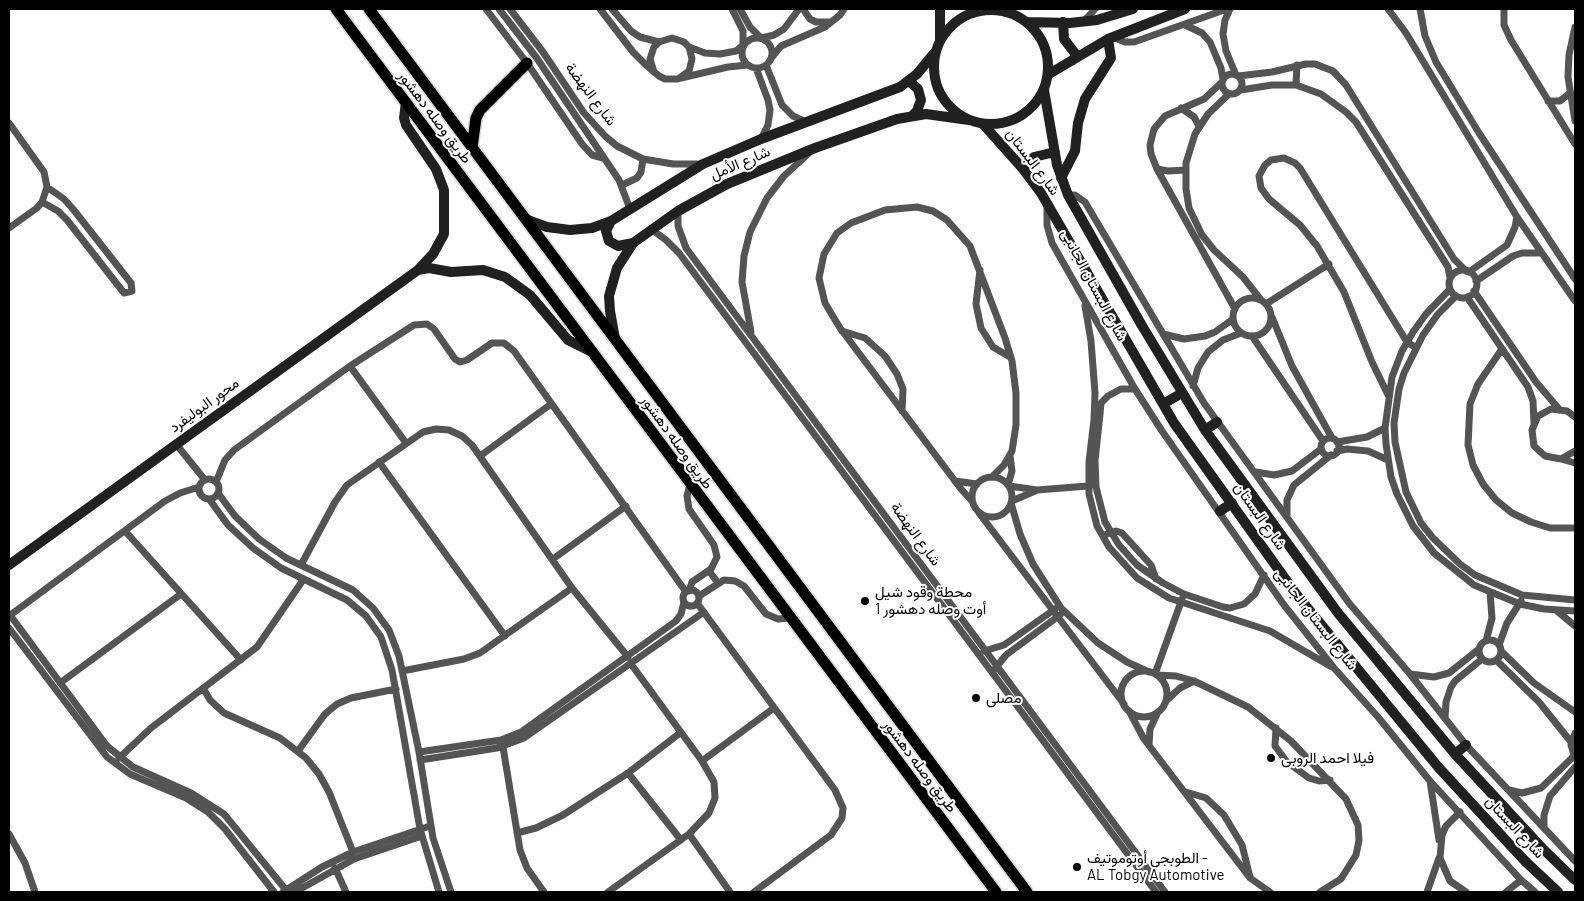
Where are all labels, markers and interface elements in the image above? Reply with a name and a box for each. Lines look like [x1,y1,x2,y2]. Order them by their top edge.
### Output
street label: شارع النهضة [561,59,621,129]
street label: طريق وصله دهشور [394,67,476,167]
street label: شارع البستان [1002,125,1064,199]
street label: شارع الأمل [707,142,773,184]
street label: شارع البستان الجانبى [1057,226,1131,344]
street label: محور البوليفرد [166,374,242,436]
street label: طريق وصله دهشور [637,392,717,492]
street label: شارع البستان [1230,479,1290,553]
street label: شارع النهضة [887,499,945,569]
street label: شارع البستان الجانبى [1271,565,1361,673]
place label: محطة وقود شيل أوت وصله دهشور 1 [875,583,986,618]
marker: محطة وقود شيل أوت وصله دهشور 1 [859,595,871,607]
place label: مصلى [986,689,1021,707]
marker: مصلى [970,692,982,704]
street label: طريق وصله دهشور [879,716,961,816]
place label: فيلا احمد الروبى [1281,749,1374,767]
marker: فيلا احمد الروبى [1265,752,1277,764]
street label: شارع البستان [1482,792,1548,862]
place label: الطوبجى أوتوموتيف - AL Tobgy Automotive [1087,849,1225,884]
marker: الطوبجى أوتوموتيف - AL Tobgy Automotive [1071,861,1083,873]

